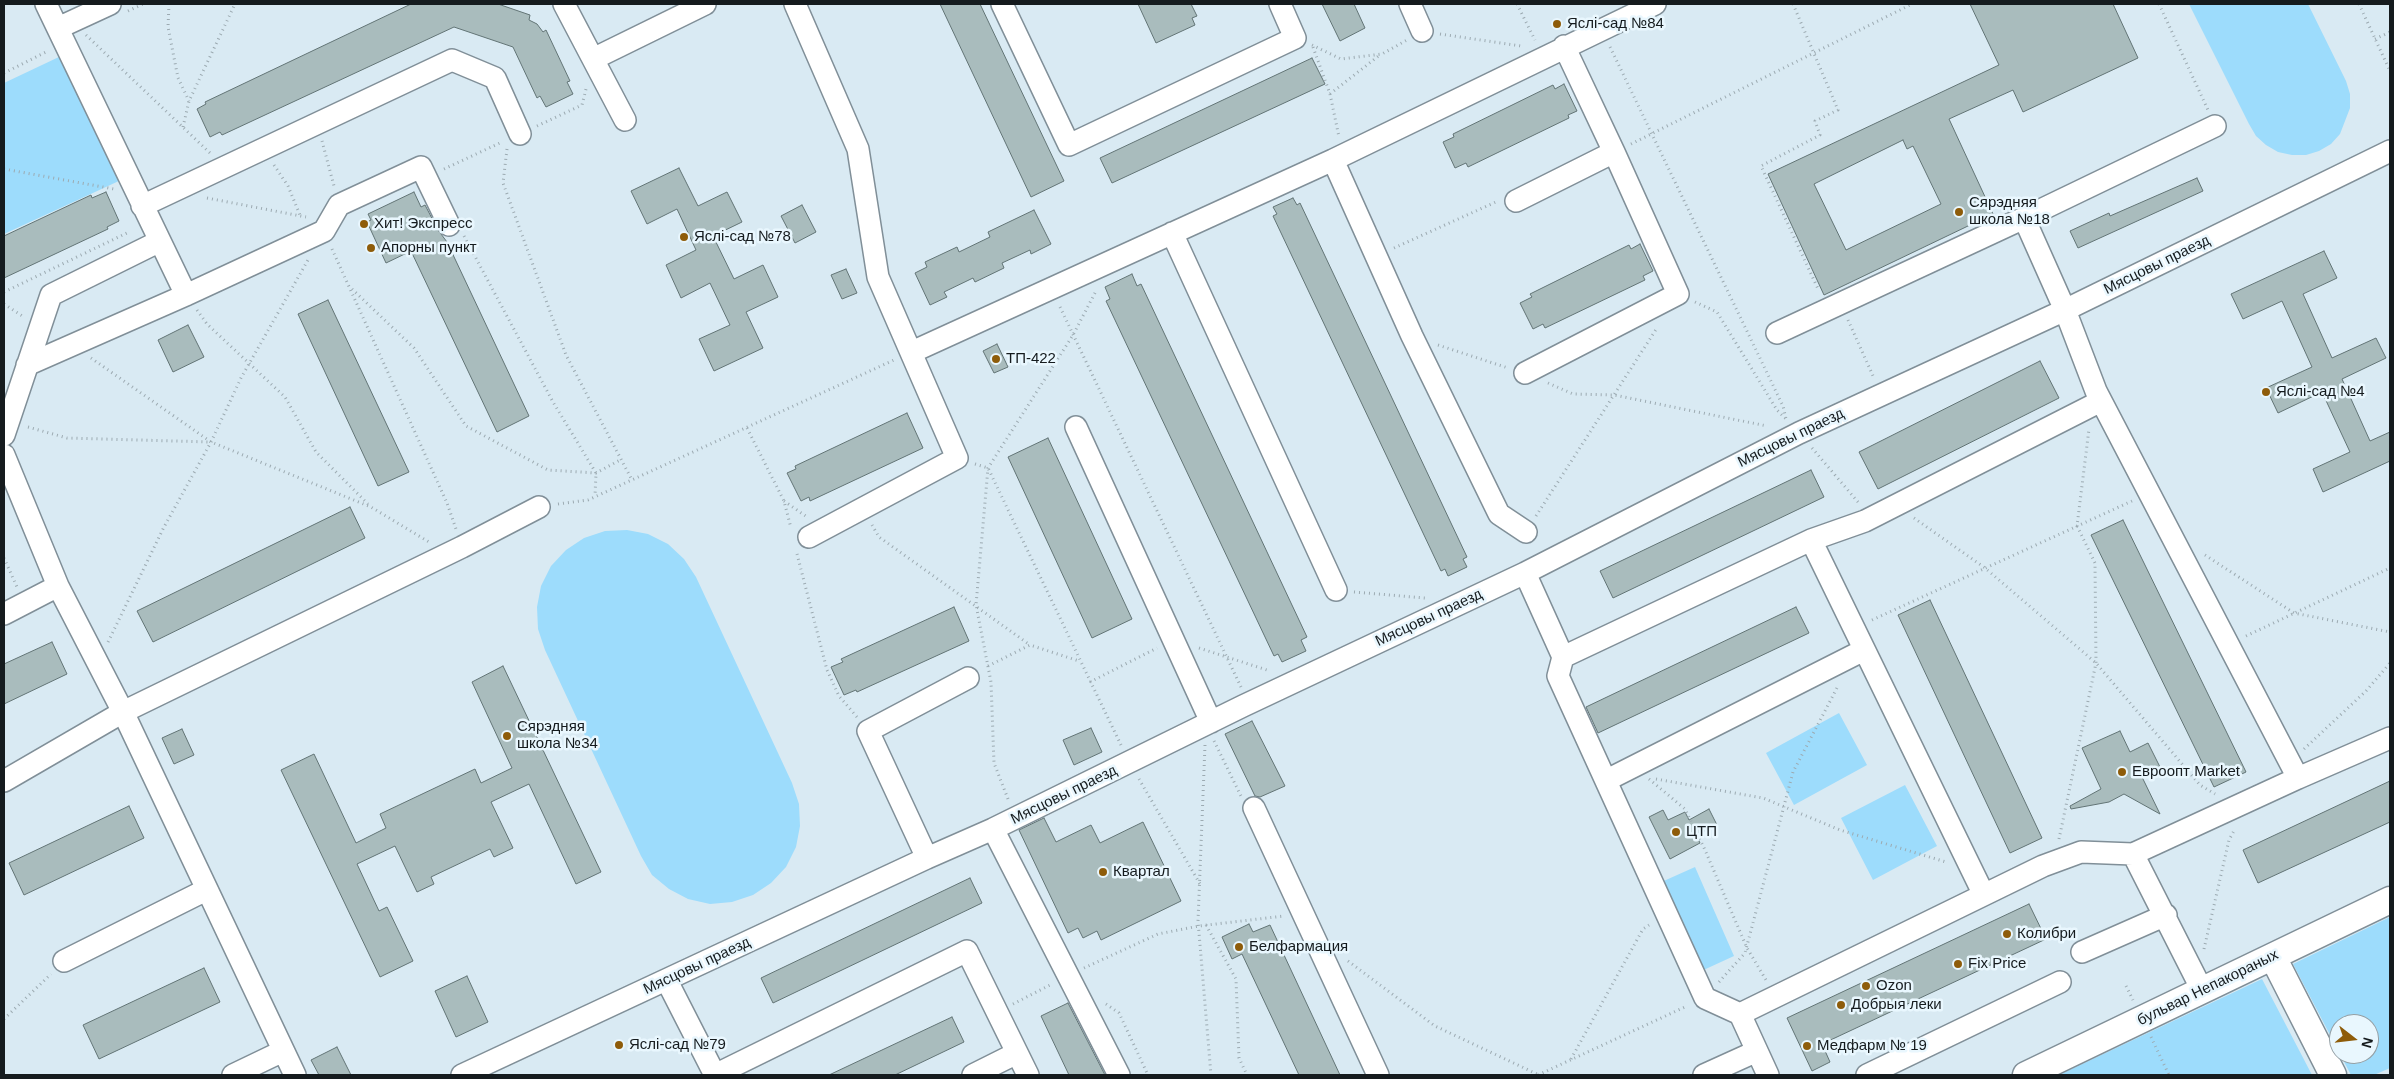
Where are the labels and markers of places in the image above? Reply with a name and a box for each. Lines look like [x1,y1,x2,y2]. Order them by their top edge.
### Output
place label: Яслі-сад №84 [1567,15,1664,33]
marker: Яслі-сад №84 [1551,18,1563,30]
place label: Сярэдняя школа №18 [1969,194,2050,229]
marker: Сярэдняя школа №18 [1953,206,1965,218]
place label: Хит! Экспресс [374,215,472,233]
marker: Хит! Экспресс [358,218,370,230]
place label: Яслі-сад №78 [694,228,791,246]
marker: Яслі-сад №78 [678,231,690,243]
place label: Апорны пункт [381,239,477,257]
marker: Апорны пункт [365,242,377,254]
place label: ТП-422 [1006,350,1056,368]
marker: ТП-422 [990,353,1002,365]
place label: Яслі-сад №4 [2276,383,2365,401]
marker: Яслі-сад №4 [2260,386,2272,398]
place label: Сярэдняя школа №34 [517,718,598,753]
marker: Сярэдняя школа №34 [501,730,513,742]
place label: Евроопт Market [2132,763,2240,781]
marker: Евроопт Market [2116,766,2128,778]
place label: ЦТП [1686,823,1717,841]
marker: ЦТП [1670,826,1682,838]
place label: Квартал [1113,863,1170,881]
marker: Квартал [1097,866,1109,878]
place label: Колибри [2017,925,2076,943]
marker: Колибри [2001,928,2013,940]
place label: Белфармация [1249,938,1348,956]
marker: Белфармация [1233,941,1245,953]
place label: Fix Price [1968,955,2026,973]
marker: Fix Price [1952,958,1964,970]
place label: Ozon [1876,977,1912,995]
marker: Ozon [1860,980,1872,992]
place label: Добрыя леки [1851,996,1942,1014]
marker: Добрыя леки [1835,999,1847,1011]
place label: Яслі-сад №79 [629,1036,726,1054]
place label: Медфарм № 19 [1817,1037,1927,1055]
marker: Яслі-сад №79 [613,1039,625,1051]
marker: Медфарм № 19 [1801,1040,1813,1052]

